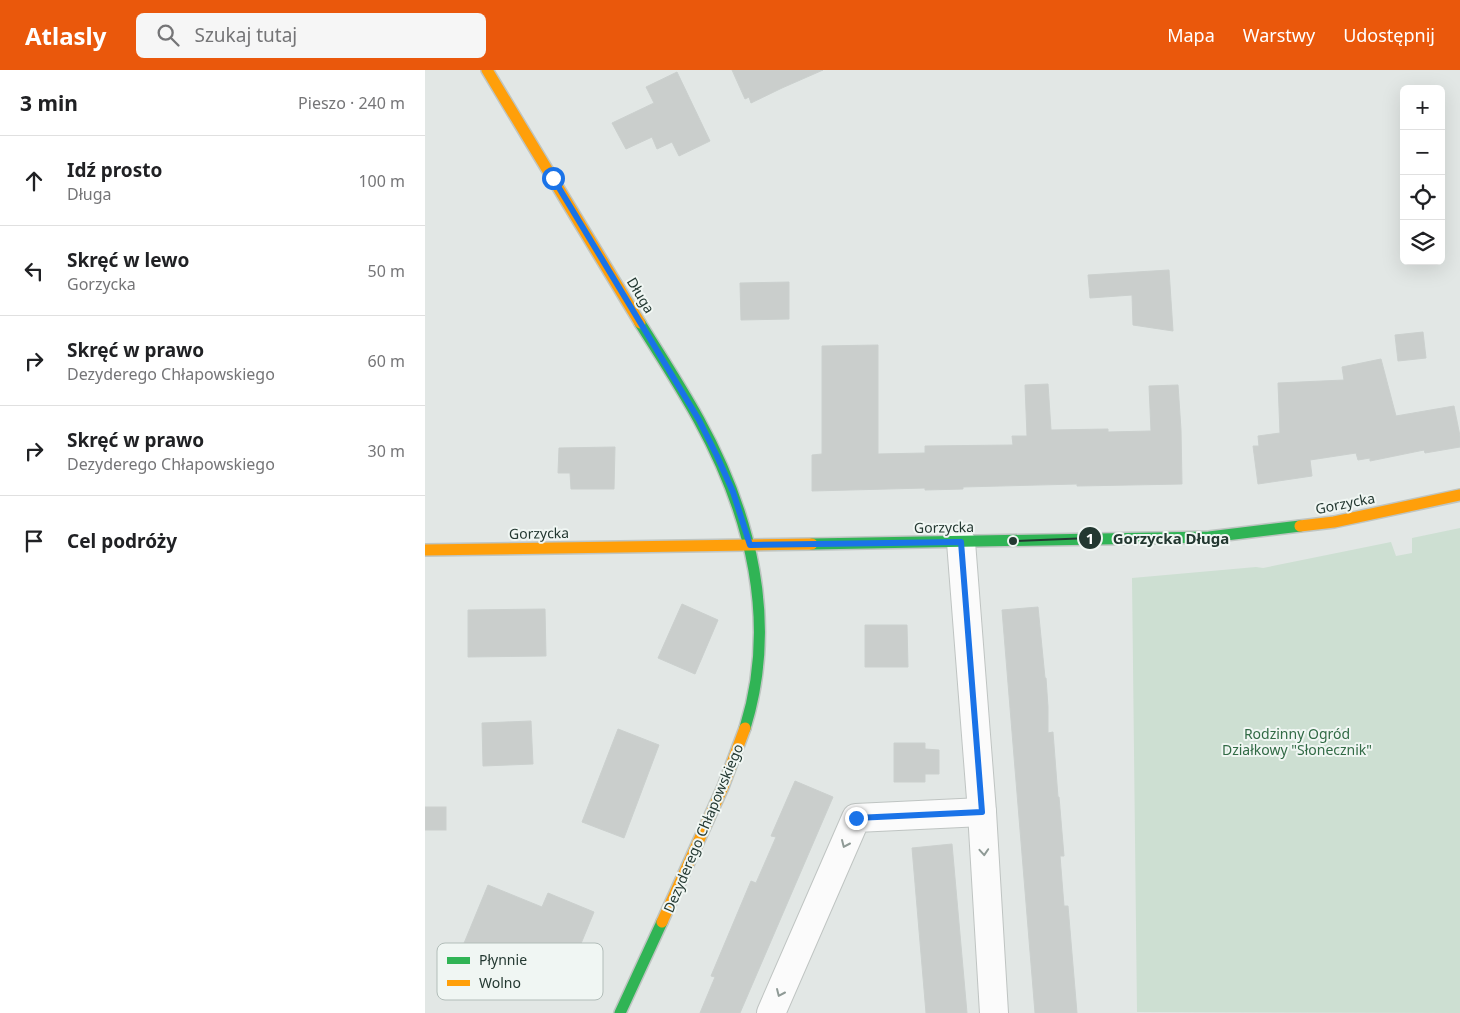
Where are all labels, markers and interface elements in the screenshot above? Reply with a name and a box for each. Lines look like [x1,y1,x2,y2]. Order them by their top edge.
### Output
search box [136,13,486,58]
text: Atlasly [25,19,106,52]
icon: search [154,21,182,49]
text: Szukaj tutaj [194,22,297,48]
text: Mapa [1167,23,1215,47]
text: Warstwy [1243,23,1315,47]
text: Udostępnij [1343,23,1435,47]
map controls [1400,85,1445,265]
button: + [1400,85,1445,130]
text: 3 min [20,89,78,117]
text: Pieszo · 240 m [298,92,405,114]
button: − [1400,130,1445,175]
text: Idź prosto [67,157,162,183]
icon: ahead [20,167,48,195]
route start [542,167,565,190]
text: 100 m [358,170,405,192]
button: locate [1400,175,1445,220]
text: Długa [67,183,112,205]
button: layers [1400,220,1445,265]
text: Skręć w lewo [67,247,189,273]
icon: left [20,257,48,285]
text: 50 m [368,260,405,282]
text: Gorzycka [67,273,136,295]
street label: Długa [623,273,659,317]
text: Skręć w prawo [67,337,204,363]
icon: right [20,347,48,375]
text: 60 m [368,350,405,372]
text: Dezyderego Chłapowskiego [67,363,275,385]
text: Skręć w prawo [67,427,204,453]
icon: right [20,437,48,465]
text: 30 m [368,440,405,462]
text: Dezyderego Chłapowskiego [67,453,275,475]
street label: Gorzycka [1314,488,1376,518]
street label: Gorzycka [914,517,974,537]
street label: Gorzycka [509,523,569,543]
callout: Gorzycka Długa [1077,523,1239,553]
icon: arrive [20,527,48,555]
text: Cel podróży [67,528,177,554]
text: 1 [1086,528,1094,548]
text: Gorzycka Długa [1113,528,1229,548]
park label: Rodzinny Ogród Działkowy "Słonecznik" [1222,724,1372,759]
street label: Dezyderego Chłapowskiego [659,741,747,915]
route end [845,807,868,830]
one-way arrow [840,839,851,848]
one-way arrow [979,848,990,856]
legend [437,943,603,1000]
text: Płynnie [479,950,527,969]
text: Wolno [479,973,521,992]
one-way arrow [775,988,786,997]

